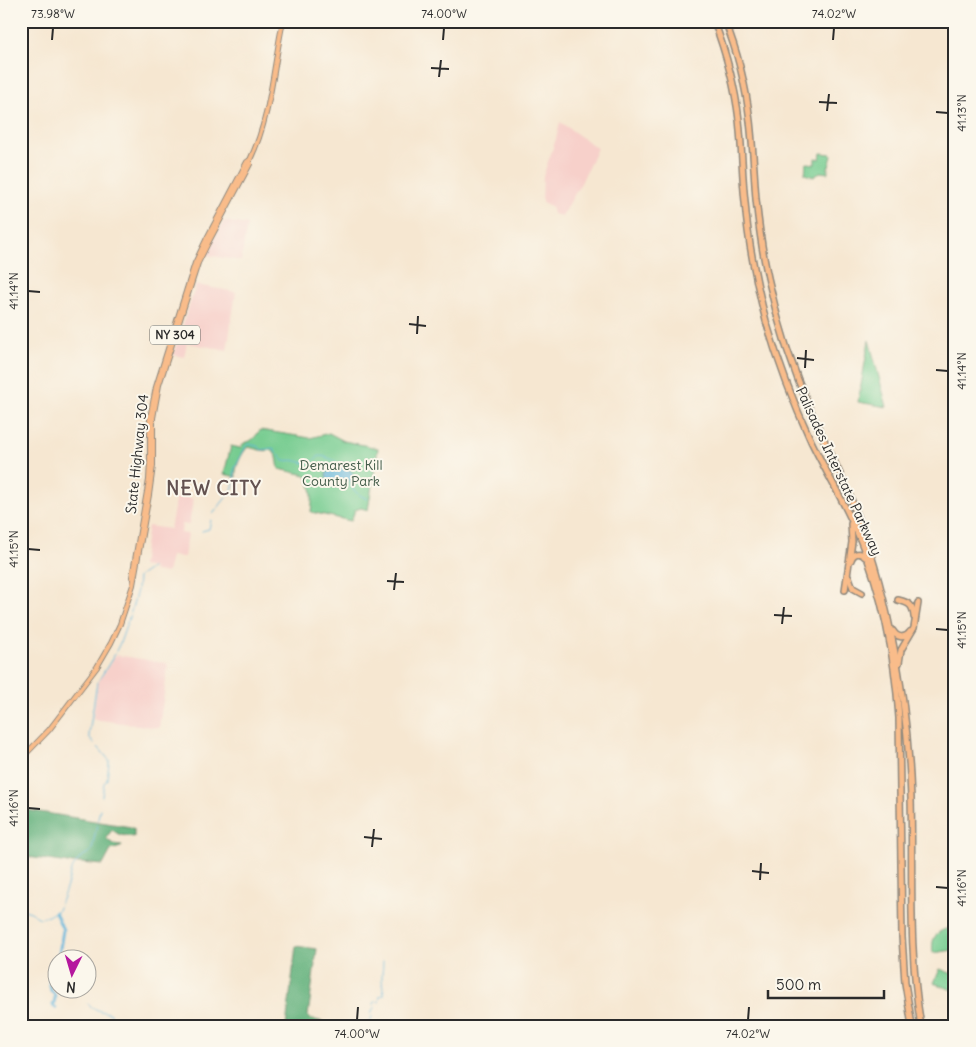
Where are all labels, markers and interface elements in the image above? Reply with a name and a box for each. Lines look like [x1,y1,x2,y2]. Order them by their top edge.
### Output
text: 73.98°W [31,6,75,21]
text: 74.00°W [421,6,467,21]
text: 74.02°W [812,6,856,21]
text: 41.13°N [954,94,969,132]
text: 41.14°N [6,272,21,310]
road number: NY 304 [150,326,200,344]
text: 41.14°N [954,352,969,390]
street label: Palisades Interstate Parkway [792,384,886,558]
street label: State Highway 304 [122,393,152,515]
park label: Demarest Kill County Park [299,456,383,490]
district label: NEW CITY [166,476,262,500]
text: 41.15°N [6,530,21,568]
text: 41.15°N [954,611,969,649]
text: 41.16°N [6,789,21,827]
text: 41.16°N [954,869,969,907]
north arrow [48,950,98,1000]
scale bar [768,967,885,999]
text: 500 m [776,975,821,994]
text: N [65,978,76,996]
text: 74.00°W [334,1026,380,1041]
text: 74.02°W [726,1026,770,1041]

